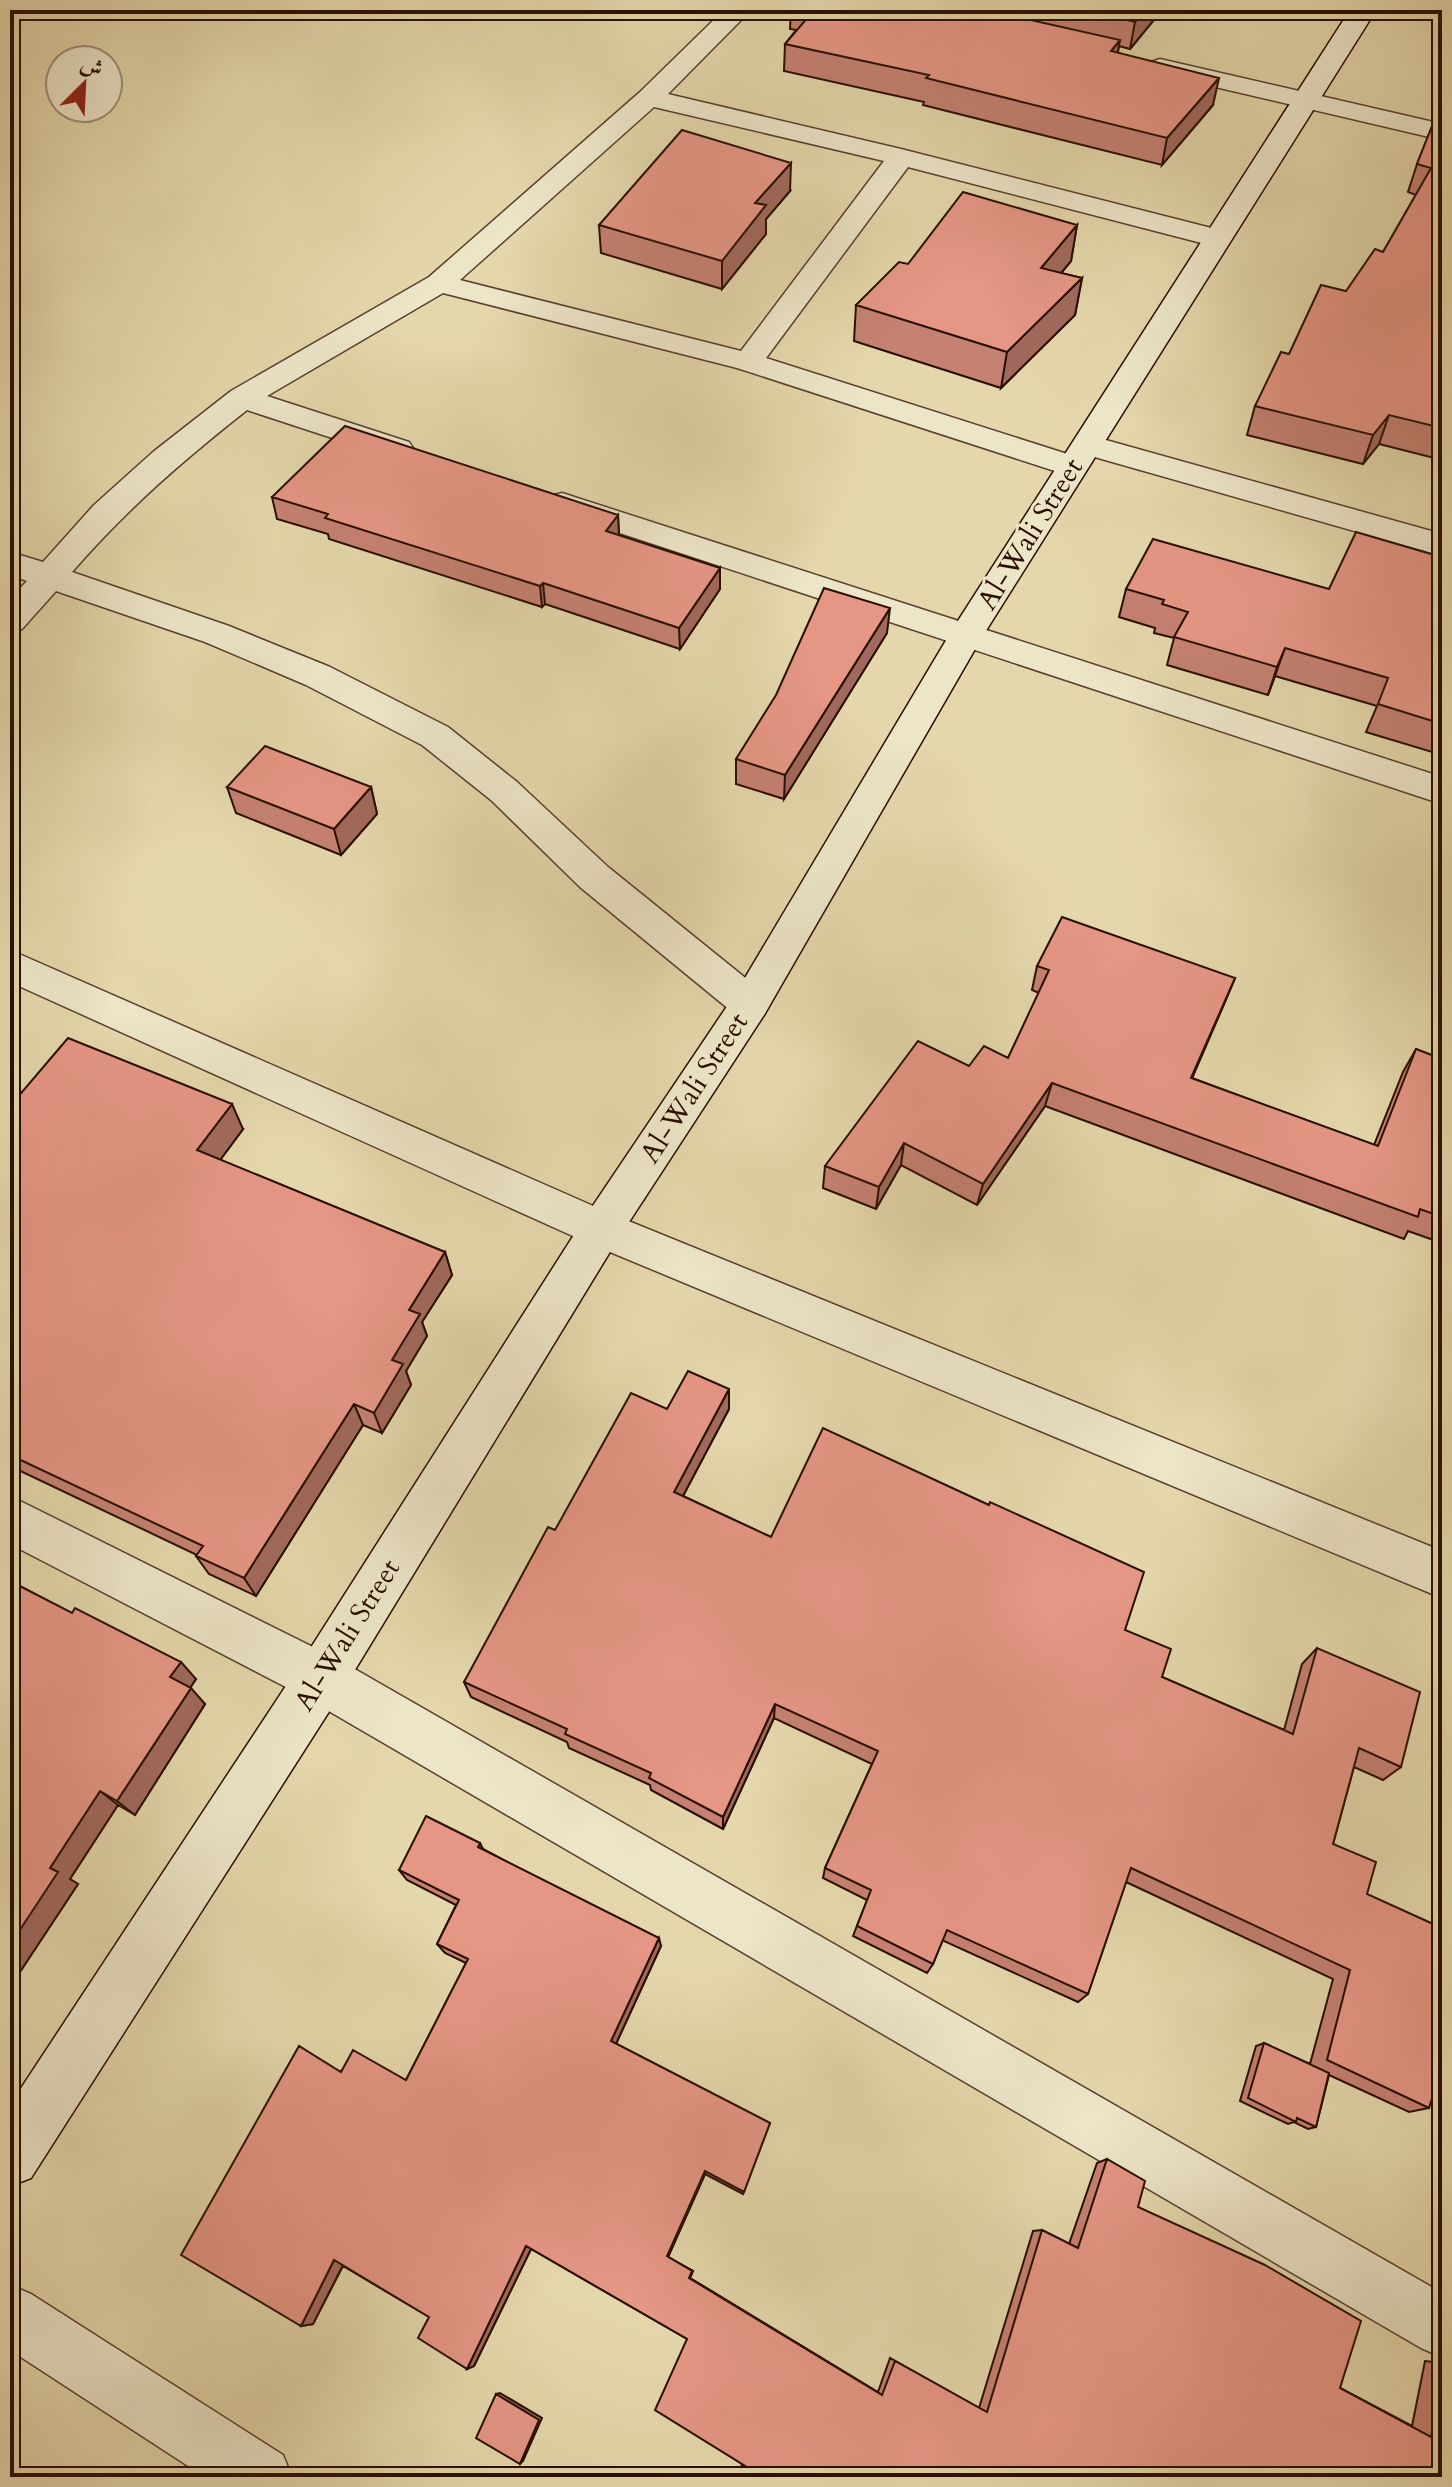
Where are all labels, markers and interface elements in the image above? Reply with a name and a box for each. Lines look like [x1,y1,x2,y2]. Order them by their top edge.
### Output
north arrow [44,44,124,124]
text: ش [76,49,108,85]
street label: Al-Wali Street [968,451,1092,617]
street label: Al-Wali Street [631,1005,757,1171]
street label: Al-Wali Street [285,1552,409,1718]

